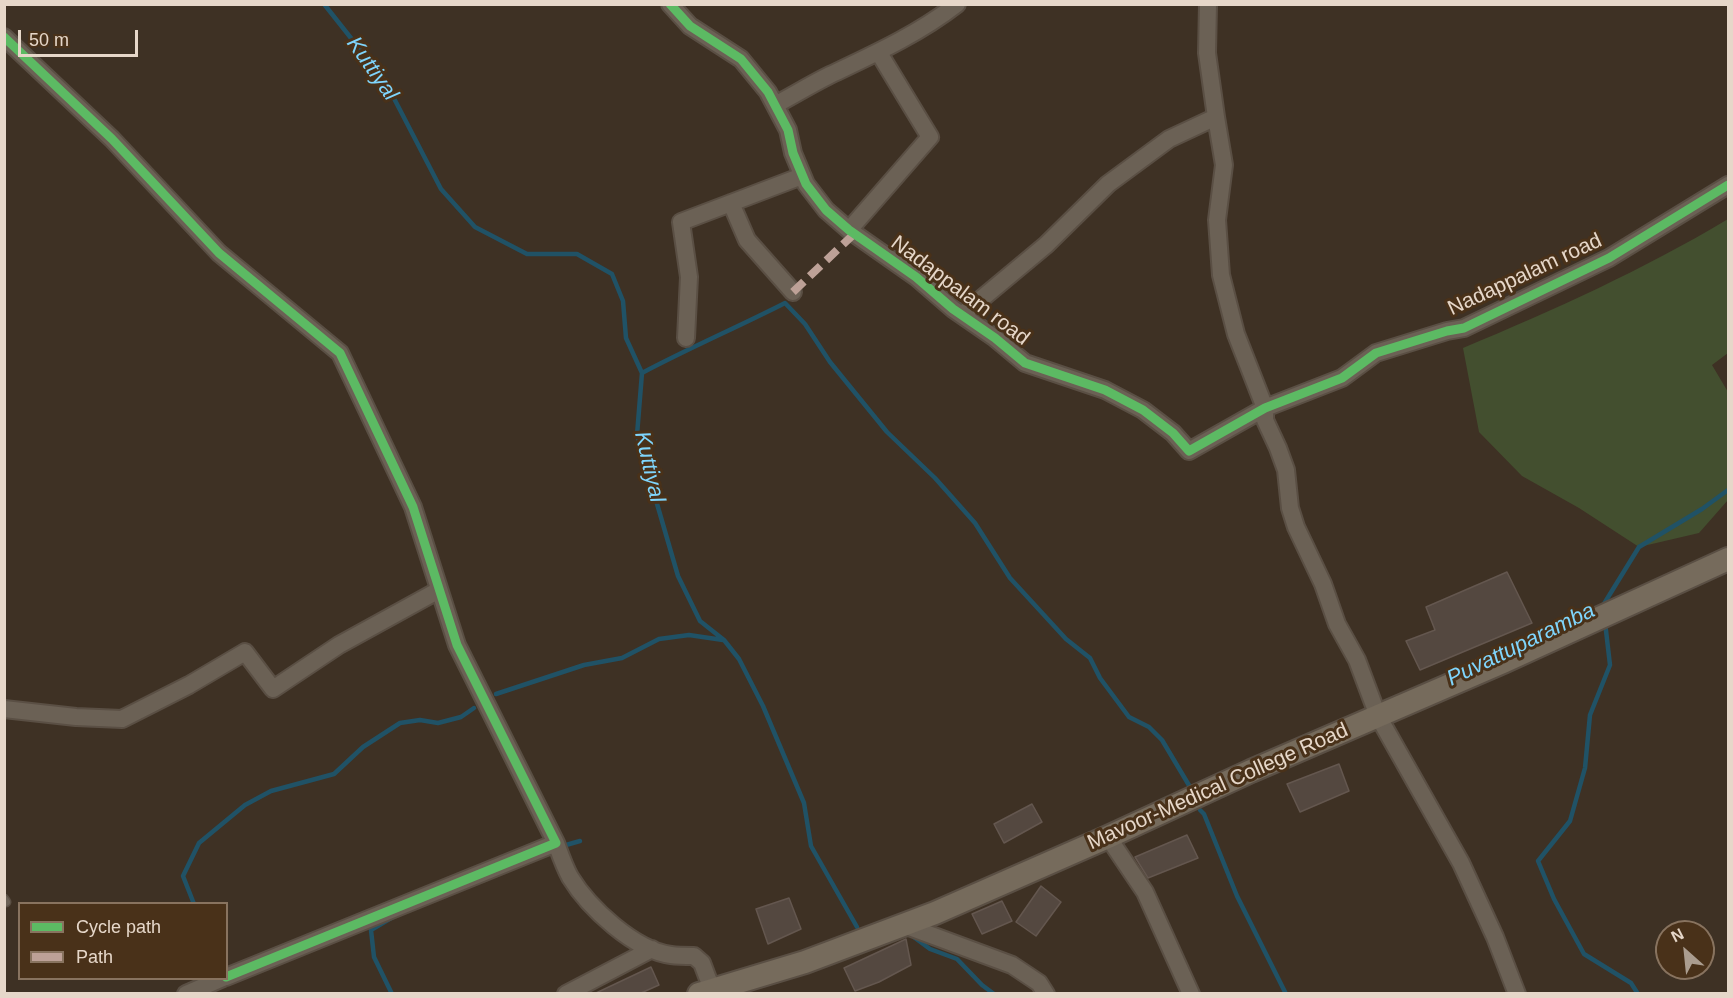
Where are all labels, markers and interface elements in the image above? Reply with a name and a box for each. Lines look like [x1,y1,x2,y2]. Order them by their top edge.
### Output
scale bar [21,18,141,56]
text: 50 m [29,30,69,50]
water label: Kuttiyal [340,32,404,106]
street label: Nadappalam road [1444,228,1606,322]
street label: Nadappalam road [886,231,1034,351]
water label: Kuttiyal [628,429,670,505]
water label: Puvattuparamba [1443,598,1599,692]
street label: Mavoor-Medical College Road [1084,718,1352,856]
legend [18,902,228,980]
text: Cycle path [76,917,161,937]
north arrow [1655,920,1715,980]
text: N [1668,925,1687,945]
text: Path [76,947,113,967]

